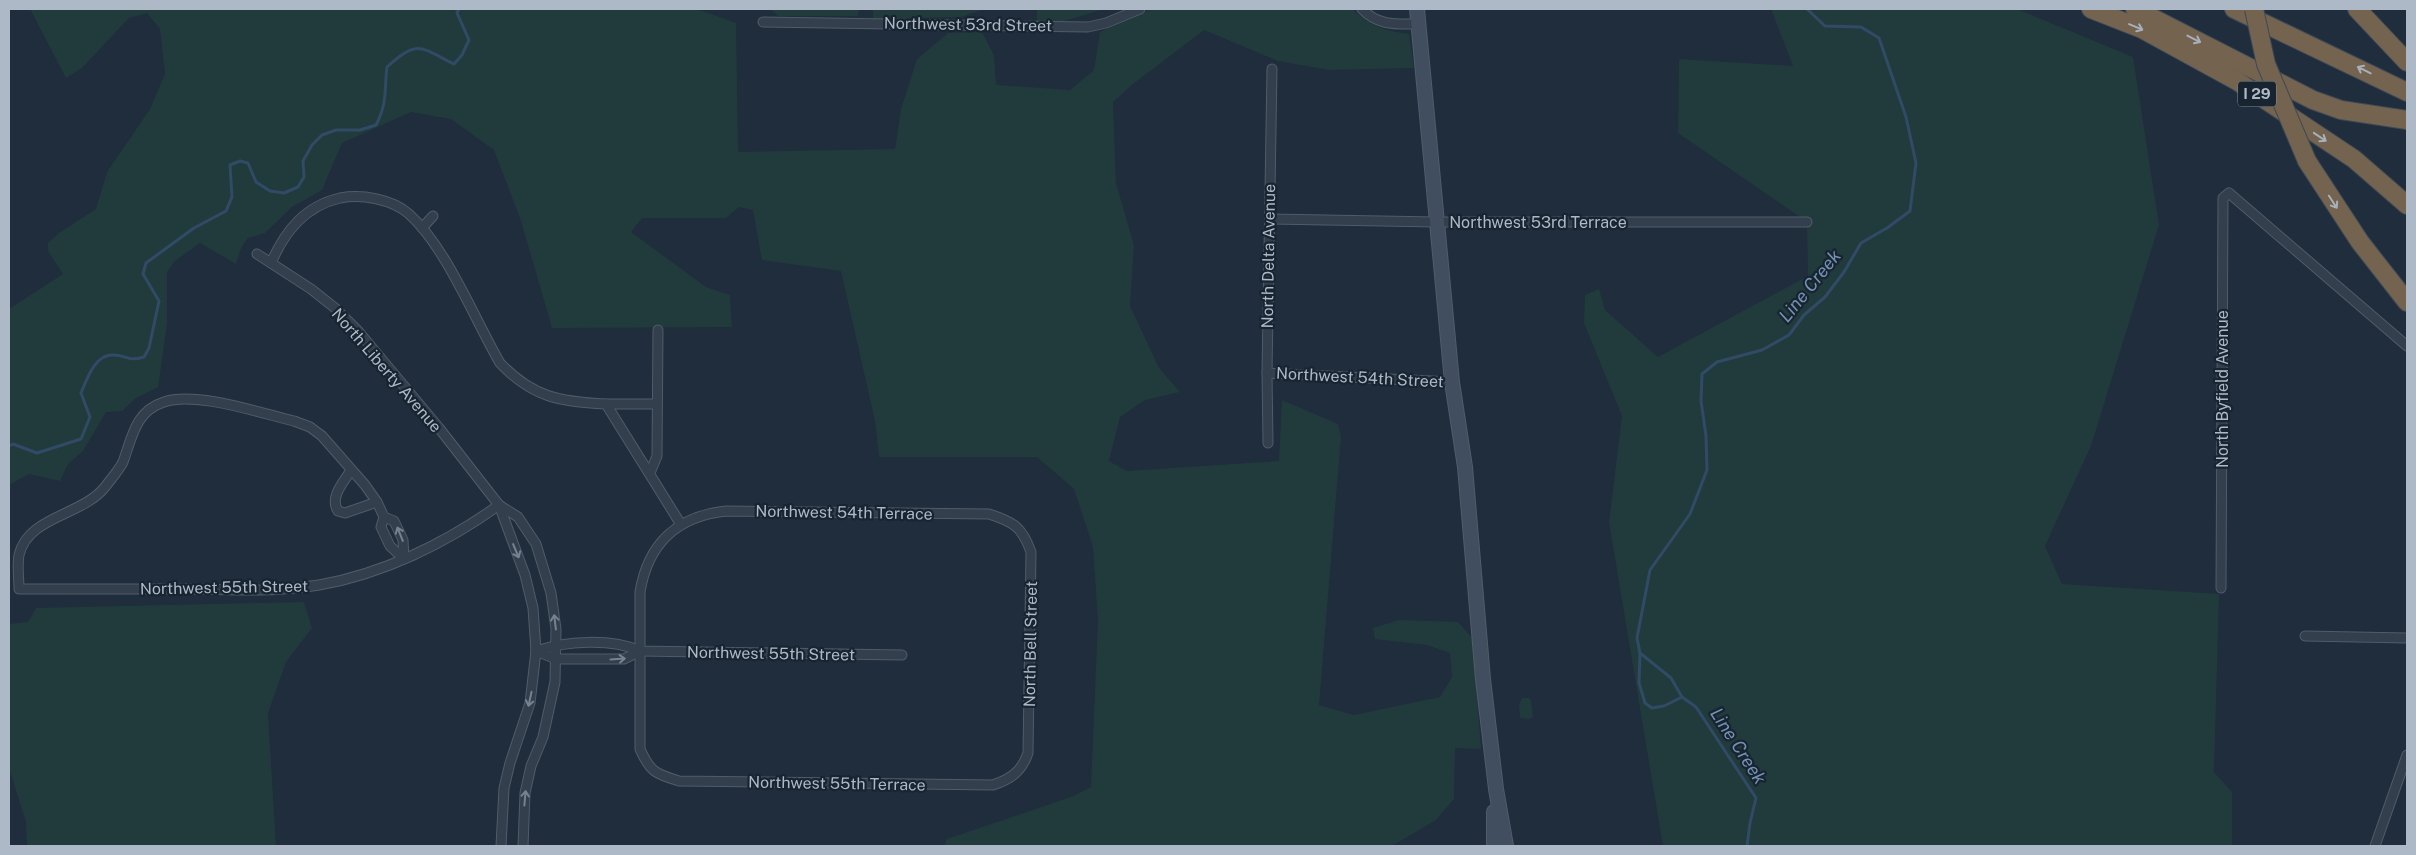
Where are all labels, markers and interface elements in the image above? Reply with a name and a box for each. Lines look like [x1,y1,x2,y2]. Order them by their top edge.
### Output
street label: Northwest 53rd Street [884,14,1052,35]
one-way arrow [2128,23,2143,32]
one-way arrow [2186,34,2201,44]
one-way arrow [2357,65,2372,74]
road number: I 29 [2238,82,2276,106]
one-way arrow [2313,132,2327,142]
street label: North Delta Avenue [1258,184,1279,328]
one-way arrow [2328,195,2338,209]
street label: Northwest 53rd Terrace [1449,213,1627,232]
water label: Line Creek [1774,245,1845,326]
street label: North Liberty Avenue [328,305,446,436]
street label: North Byfield Avenue [2213,310,2232,468]
street label: Northwest 54th Street [1276,364,1444,391]
street label: Northwest 54th Terrace [755,501,933,524]
one-way arrow [395,527,404,542]
one-way arrow [511,543,521,558]
street label: Northwest 55th Street [140,577,308,598]
street label: North Bell Street [1020,581,1041,707]
one-way arrow [550,614,560,630]
street label: Northwest 55th Street [687,643,855,664]
one-way arrow [609,654,625,663]
one-way arrow [525,691,534,707]
water label: Line Creek [1706,704,1771,788]
street label: Northwest 55th Terrace [748,772,926,795]
one-way arrow [520,790,530,806]

